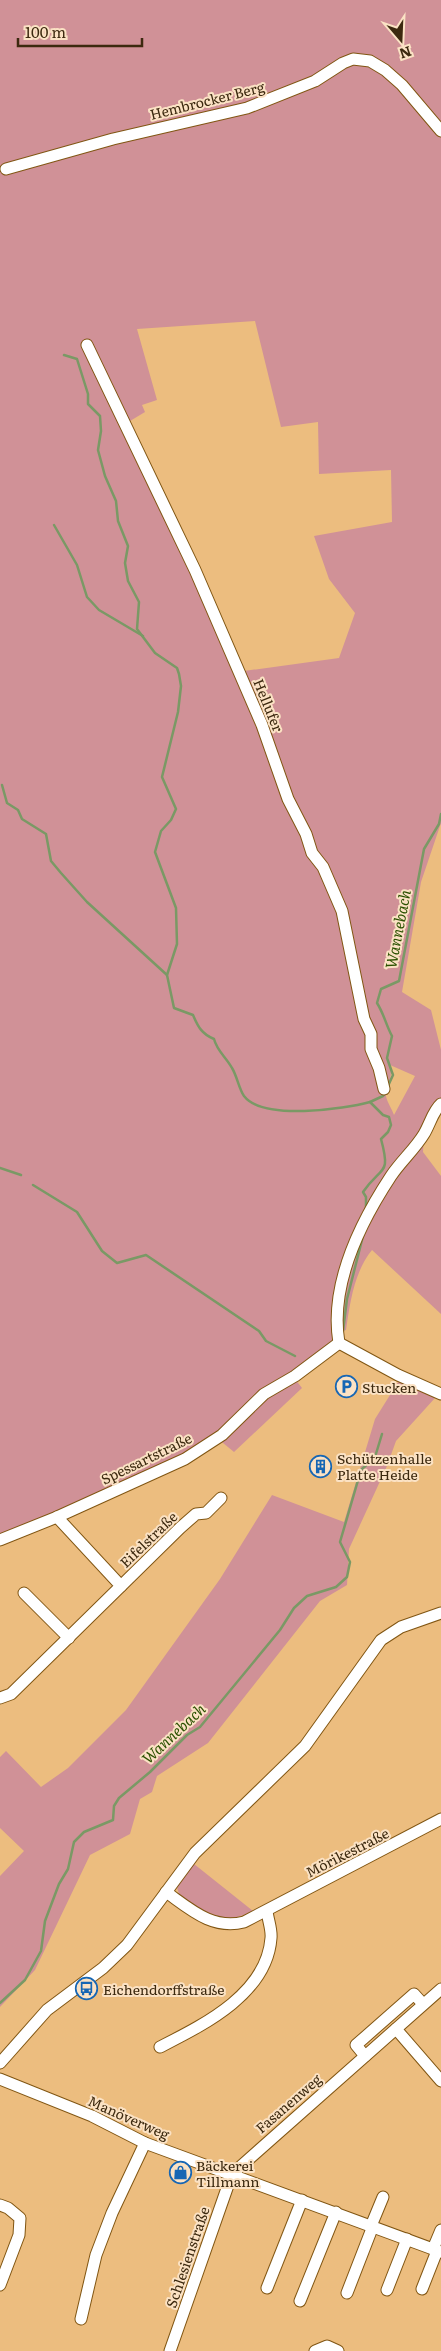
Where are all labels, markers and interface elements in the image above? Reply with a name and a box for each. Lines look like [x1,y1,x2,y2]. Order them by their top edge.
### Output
scale bar [18,15,141,47]
north arrow [376,15,426,65]
text: 100 m [25,20,66,43]
text: N [397,42,414,65]
street label: Hembrocker Berg [148,76,267,124]
street label: Hellufer [249,675,289,735]
water label: Wannebach [378,887,416,970]
parking icon: Stucken [334,1375,358,1399]
place label: Stucken [362,1377,416,1397]
street label: Spessartstraße [97,1427,195,1489]
place label: Schützenhalle Platte Heide [337,1448,432,1484]
building icon: Schützenhalle Platte Heide [309,1454,333,1478]
street label: Eifelstraße [115,1506,181,1572]
water label: Wannebach [136,1697,210,1769]
street label: Mörikestraße [302,1822,392,1882]
bus stop icon: Eichendorffstraße [75,1977,99,2001]
place label: Eichendorffstraße [103,1979,224,1999]
street label: Fasanenweg [251,2069,325,2137]
street label: Manöverweg [85,2090,173,2144]
place label: Bäckerei Tillmann [196,2155,260,2191]
shop icon: Bäckerei Tillmann [168,2161,192,2185]
street label: Schlesienstraße [160,2204,214,2310]

